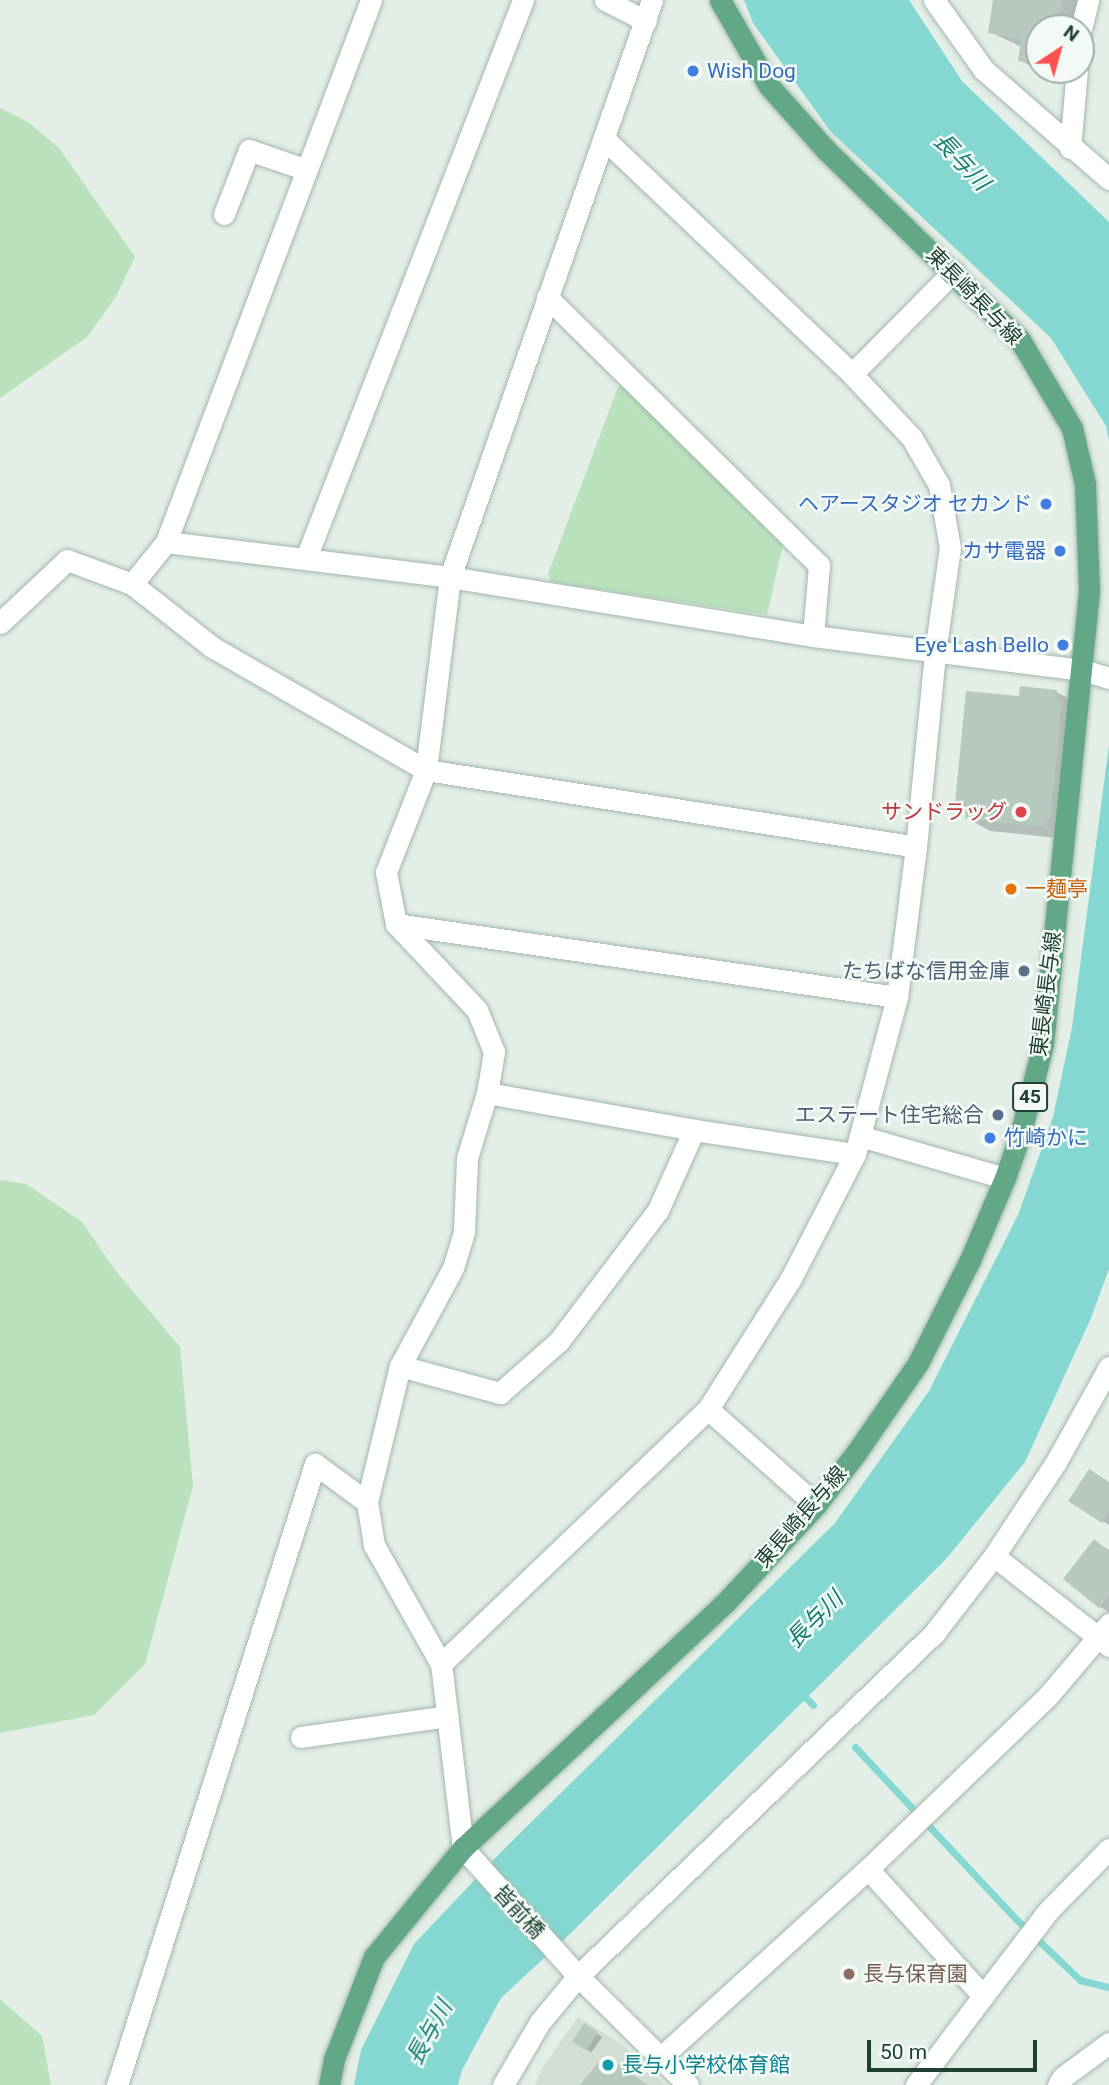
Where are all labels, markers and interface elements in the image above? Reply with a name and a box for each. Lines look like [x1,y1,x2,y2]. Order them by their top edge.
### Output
north arrow [1025,14,1095,84]
text: N [1059,20,1084,46]
place label: Wish Dog [707,58,796,84]
marker: Wish Dog [685,63,701,79]
water label: 長与川 [927,127,995,197]
street label: 東長崎長与線 [921,242,1027,350]
place label: ヘアースタジオ セカンド [797,491,1032,517]
marker: ヘアースタジオ セカンド [1038,496,1054,512]
place label: カサ電器 [962,538,1046,564]
marker: カサ電器 [1052,543,1068,559]
place label: Eye Lash Bello [914,632,1049,658]
marker: Eye Lash Bello [1055,637,1071,653]
place label: サンドラッグ [881,799,1007,825]
marker: サンドラッグ [1013,804,1029,820]
place label: 一麺亭 [1025,876,1088,902]
marker: 一麺亭 [1003,881,1019,897]
street label: 東長崎長与線 [1026,930,1066,1058]
place label: たちばな信用金庫 [842,958,1010,984]
marker: たちばな信用金庫 [1016,963,1032,979]
road number: 45 [1011,1082,1049,1112]
place label: エステート住宅総合 [795,1102,984,1128]
marker: エステート住宅総合 [990,1107,1006,1123]
place label: 竹崎かに [1004,1125,1088,1151]
marker: 竹崎かに [982,1130,998,1146]
street label: 東長崎長与線 [750,1461,852,1573]
water label: 長与川 [781,1586,849,1654]
street label: 皆前橋 [488,1880,550,1944]
place label: 長与保育園 [863,1961,968,1987]
marker: 長与保育園 [841,1966,857,1982]
water label: 長与川 [401,1996,459,2070]
scale bar [871,2025,1041,2070]
text: 50 m [880,2040,927,2064]
place label: 長与小学校体育館 [622,2052,790,2078]
marker: 長与小学校体育館 [600,2057,616,2073]

